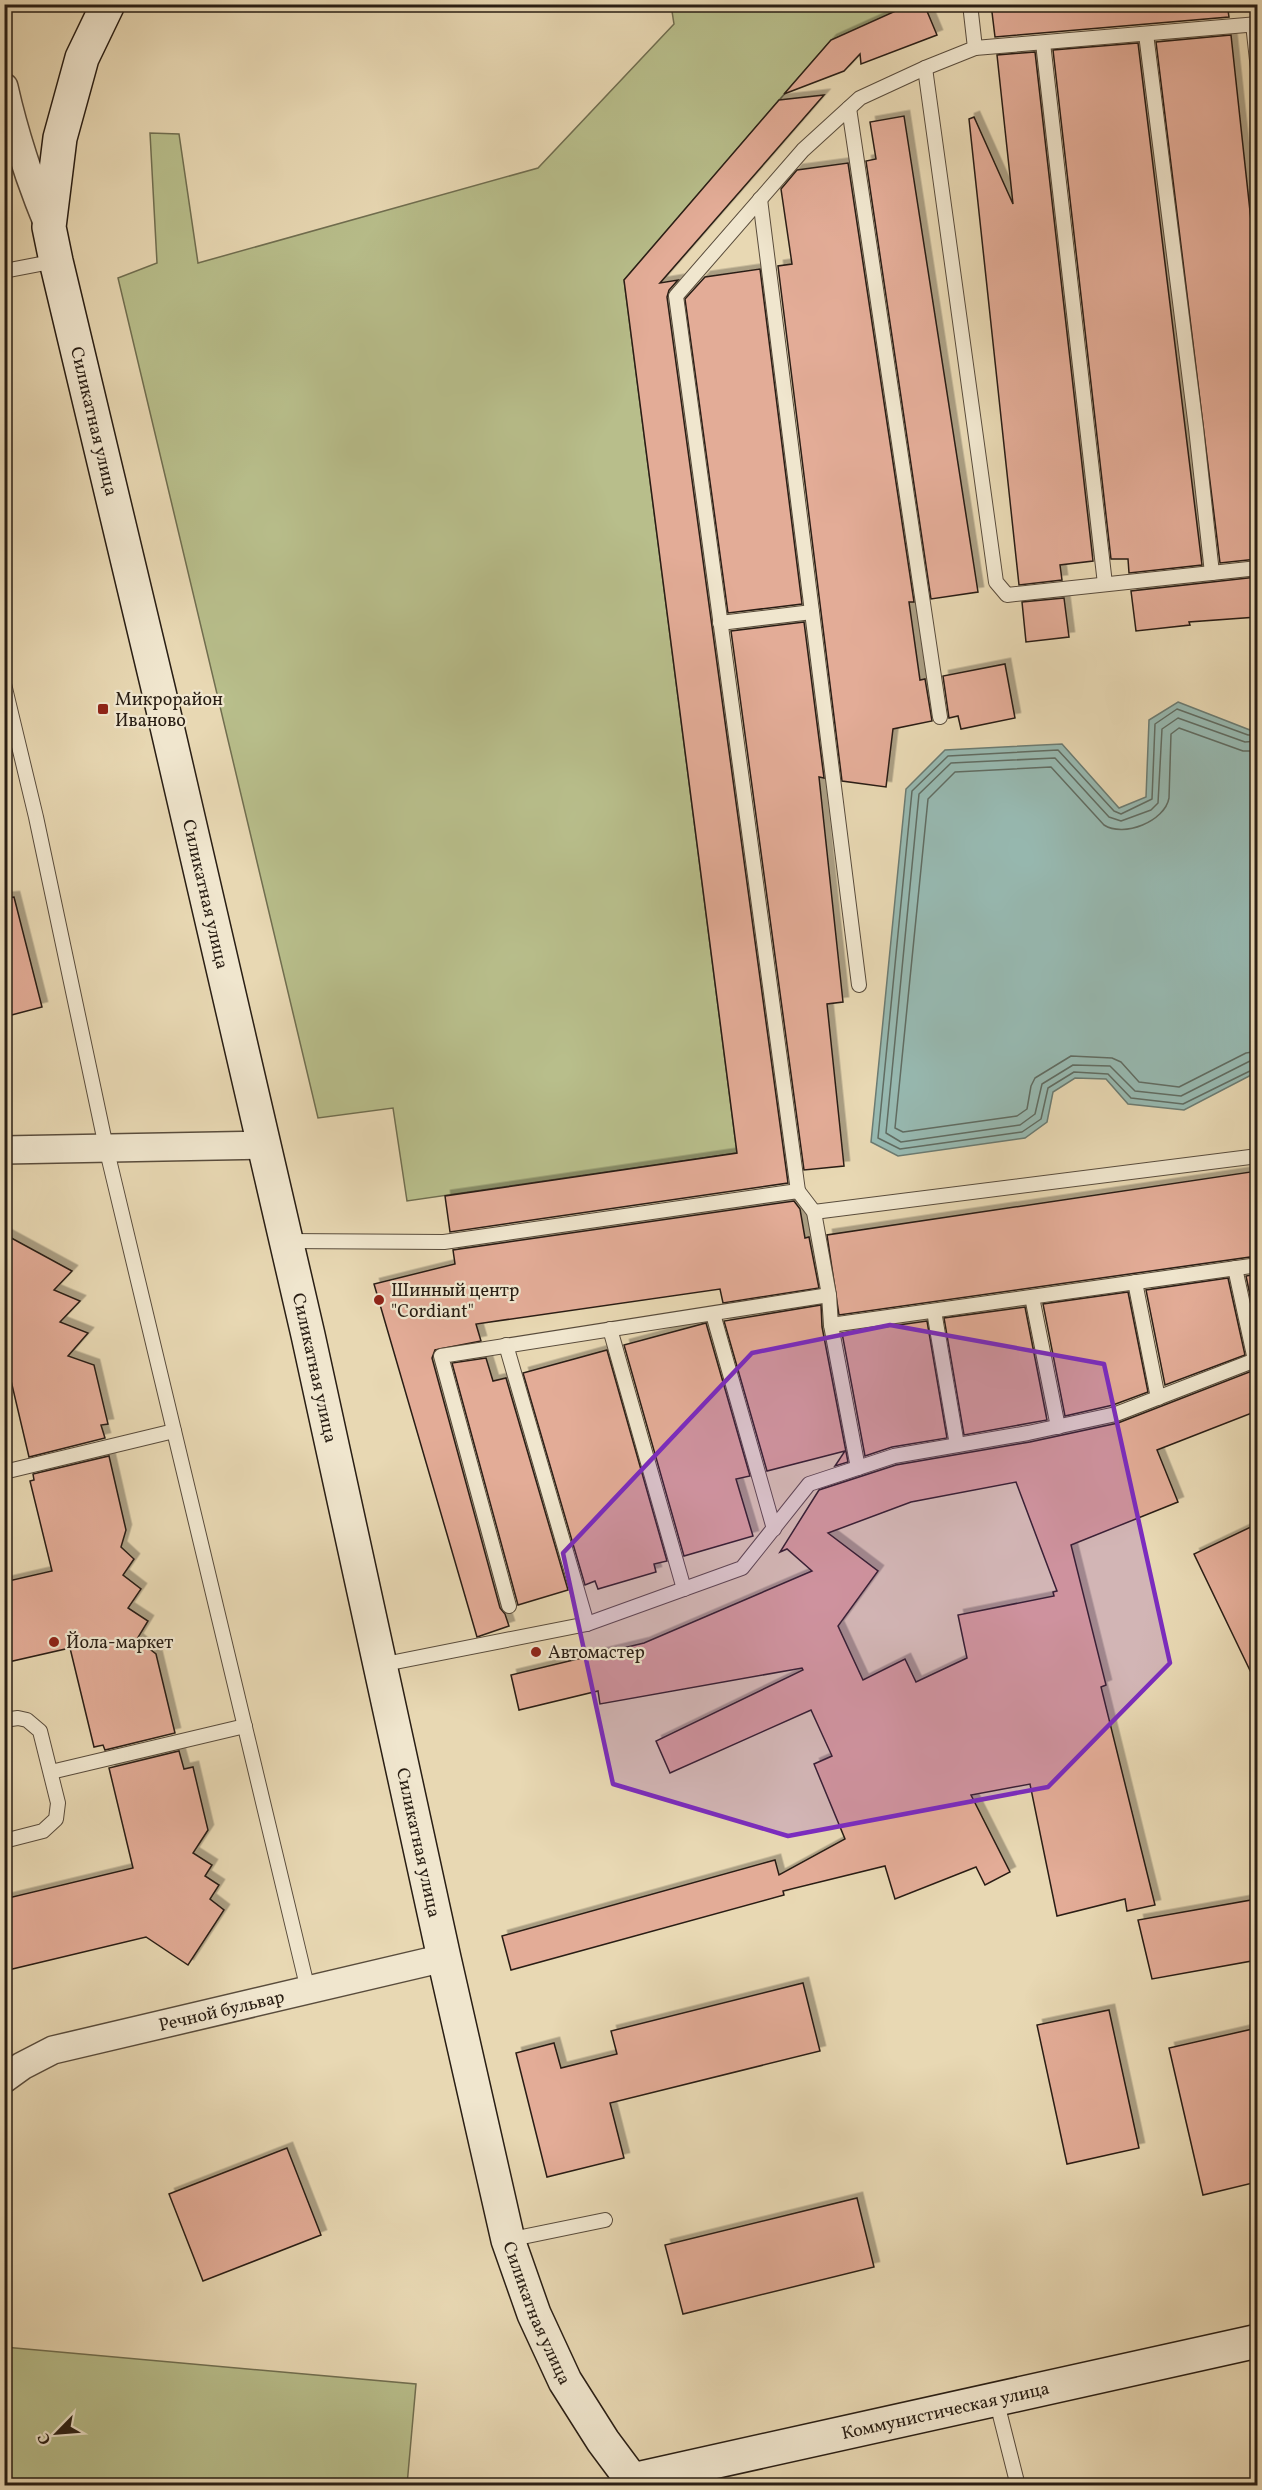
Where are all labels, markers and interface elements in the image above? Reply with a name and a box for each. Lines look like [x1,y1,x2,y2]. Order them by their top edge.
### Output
street label: Силикатная улица [63,344,123,499]
place label: Микрорайон Иваново [115,688,223,734]
marker: Микрорайон Иваново [96,702,110,716]
street label: Силикатная улица [175,817,234,972]
place label: Шинный центр "Cordiant" [391,1279,519,1325]
street label: Силикатная улица [285,1291,342,1445]
marker: Шинный центр "Cordiant" [372,1293,386,1307]
place label: Йола-маркет [66,1631,173,1656]
marker: Йола-маркет [47,1635,61,1649]
place label: Автомастер [548,1641,645,1666]
marker: Автомастер [529,1645,543,1659]
street label: Силикатная улица [389,1766,446,1920]
street label: Речной бульвар [156,1985,287,2039]
street label: Силикатная улица [496,2238,576,2390]
street label: Коммунистическая улица [839,2377,1052,2447]
north arrow [27,2403,87,2463]
text: С [33,2429,57,2448]

